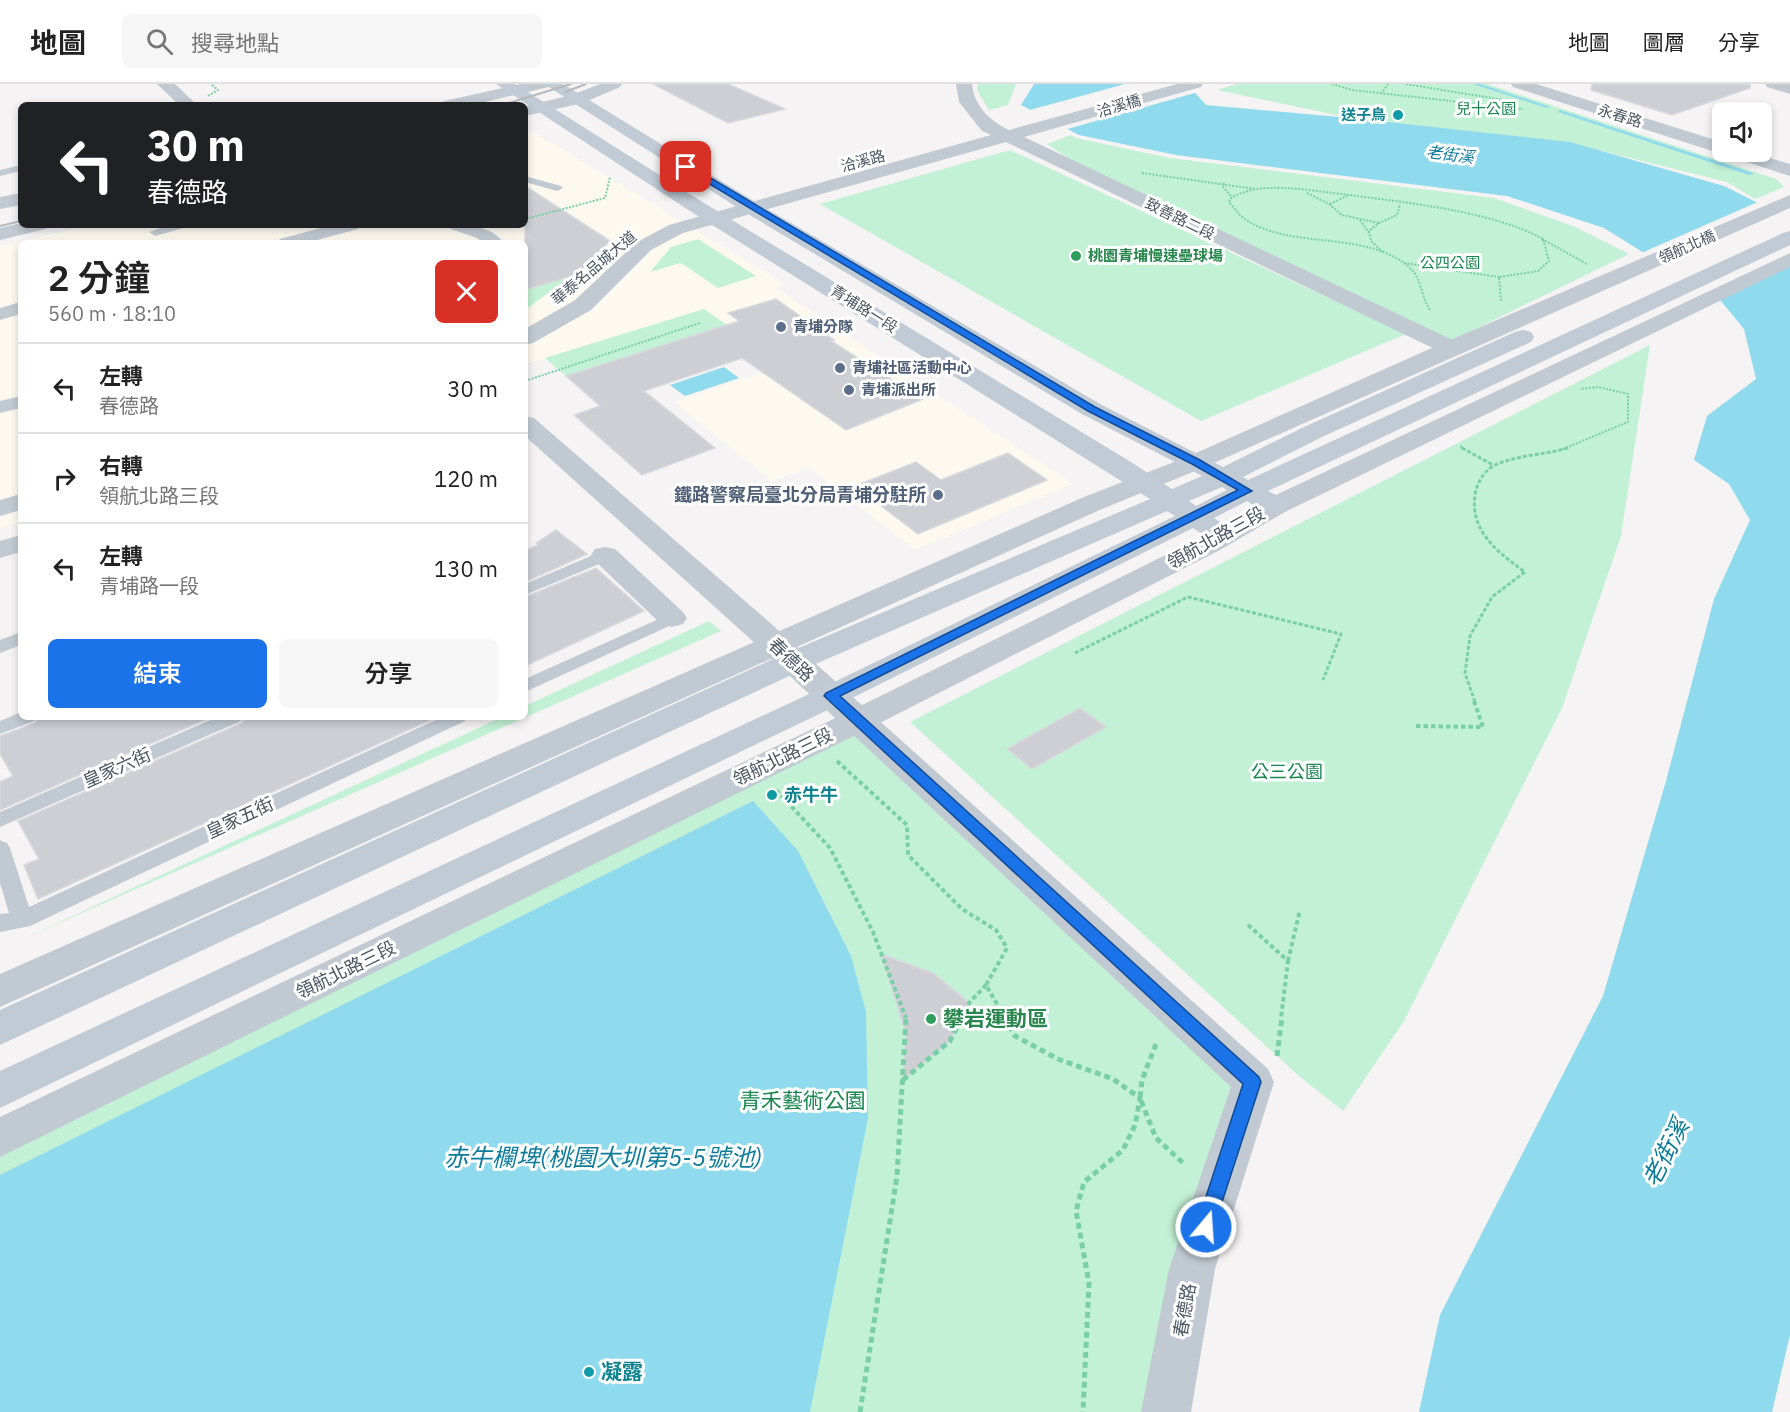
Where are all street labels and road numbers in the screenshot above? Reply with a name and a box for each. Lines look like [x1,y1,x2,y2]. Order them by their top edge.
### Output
street label: 洽溪橋 [1095,90,1143,121]
street label: 永春路 [1596,100,1644,131]
street label: 洽溪路 [839,146,887,176]
street label: 致善路二段 [1142,194,1218,244]
street label: 領航北橋 [1656,226,1718,267]
street label: 華泰名品城大道 [547,227,640,309]
street label: 青埔路一段 [827,281,901,337]
street label: 領航北路三段 [1163,501,1269,574]
street label: 春德路 [764,633,819,686]
street label: 領航北路三段 [729,723,836,791]
street label: 皇家六街 [79,742,154,793]
street label: 皇家五街 [202,792,277,843]
street label: 領航北路三段 [292,936,399,1004]
street label: 春德路 [1168,1281,1201,1338]

